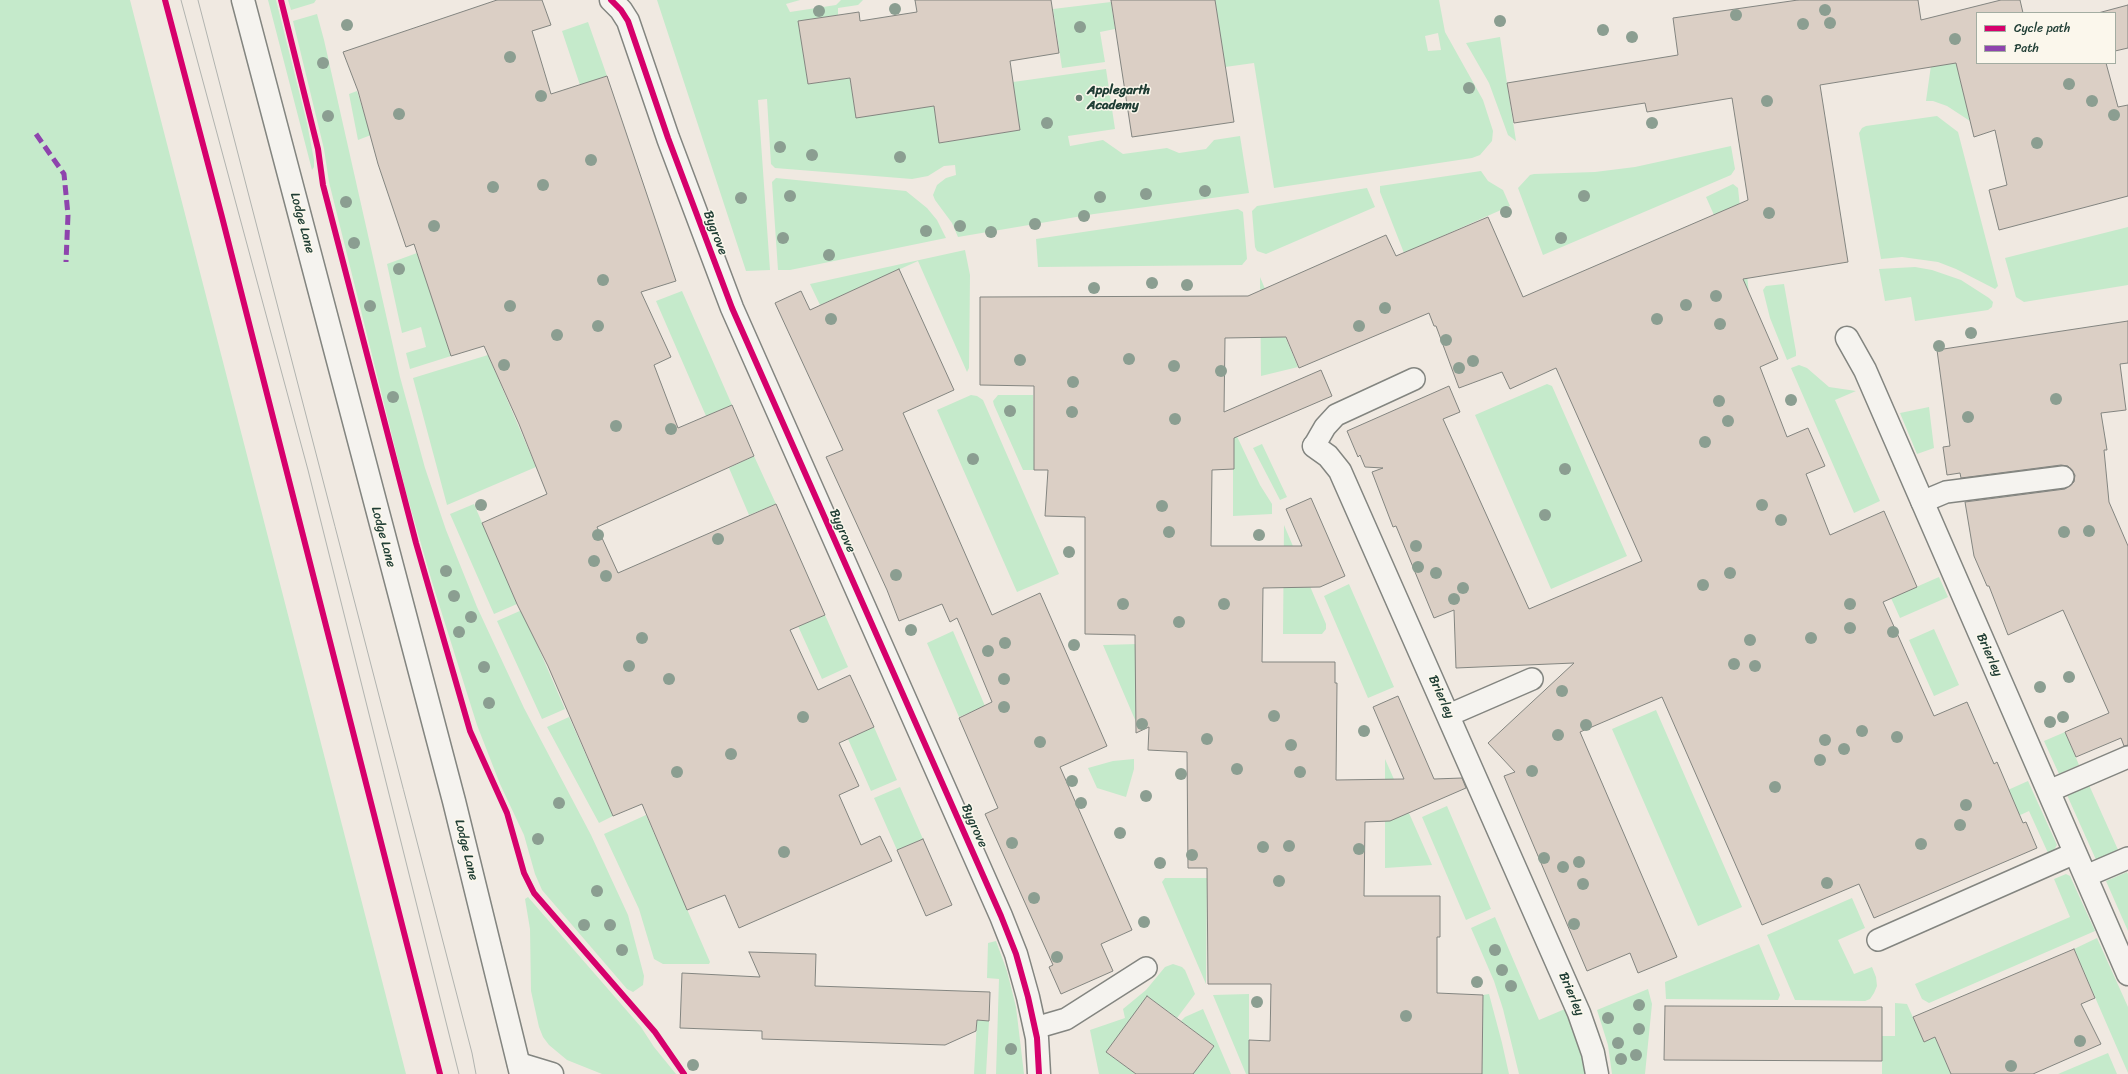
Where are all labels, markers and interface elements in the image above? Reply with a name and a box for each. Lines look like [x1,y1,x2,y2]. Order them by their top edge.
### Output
legend [1976,12,2116,64]
text: Cycle path [2014,17,2070,39]
text: Path [2014,37,2039,59]
place label: Applegarth Academy [1087,83,1150,114]
marker: Applegarth Academy [1074,93,1084,103]
street label: Lodge Lane [286,191,318,255]
street label: Bygrove [699,209,731,257]
street label: Lodge Lane [367,505,399,569]
street label: Bygrove [825,507,859,555]
street label: Brierley [1973,631,2005,679]
street label: Brierley [1425,673,1457,721]
street label: Bygrove [957,802,991,850]
street label: Lodge Lane [451,818,481,882]
street label: Brierley [1555,970,1587,1018]

